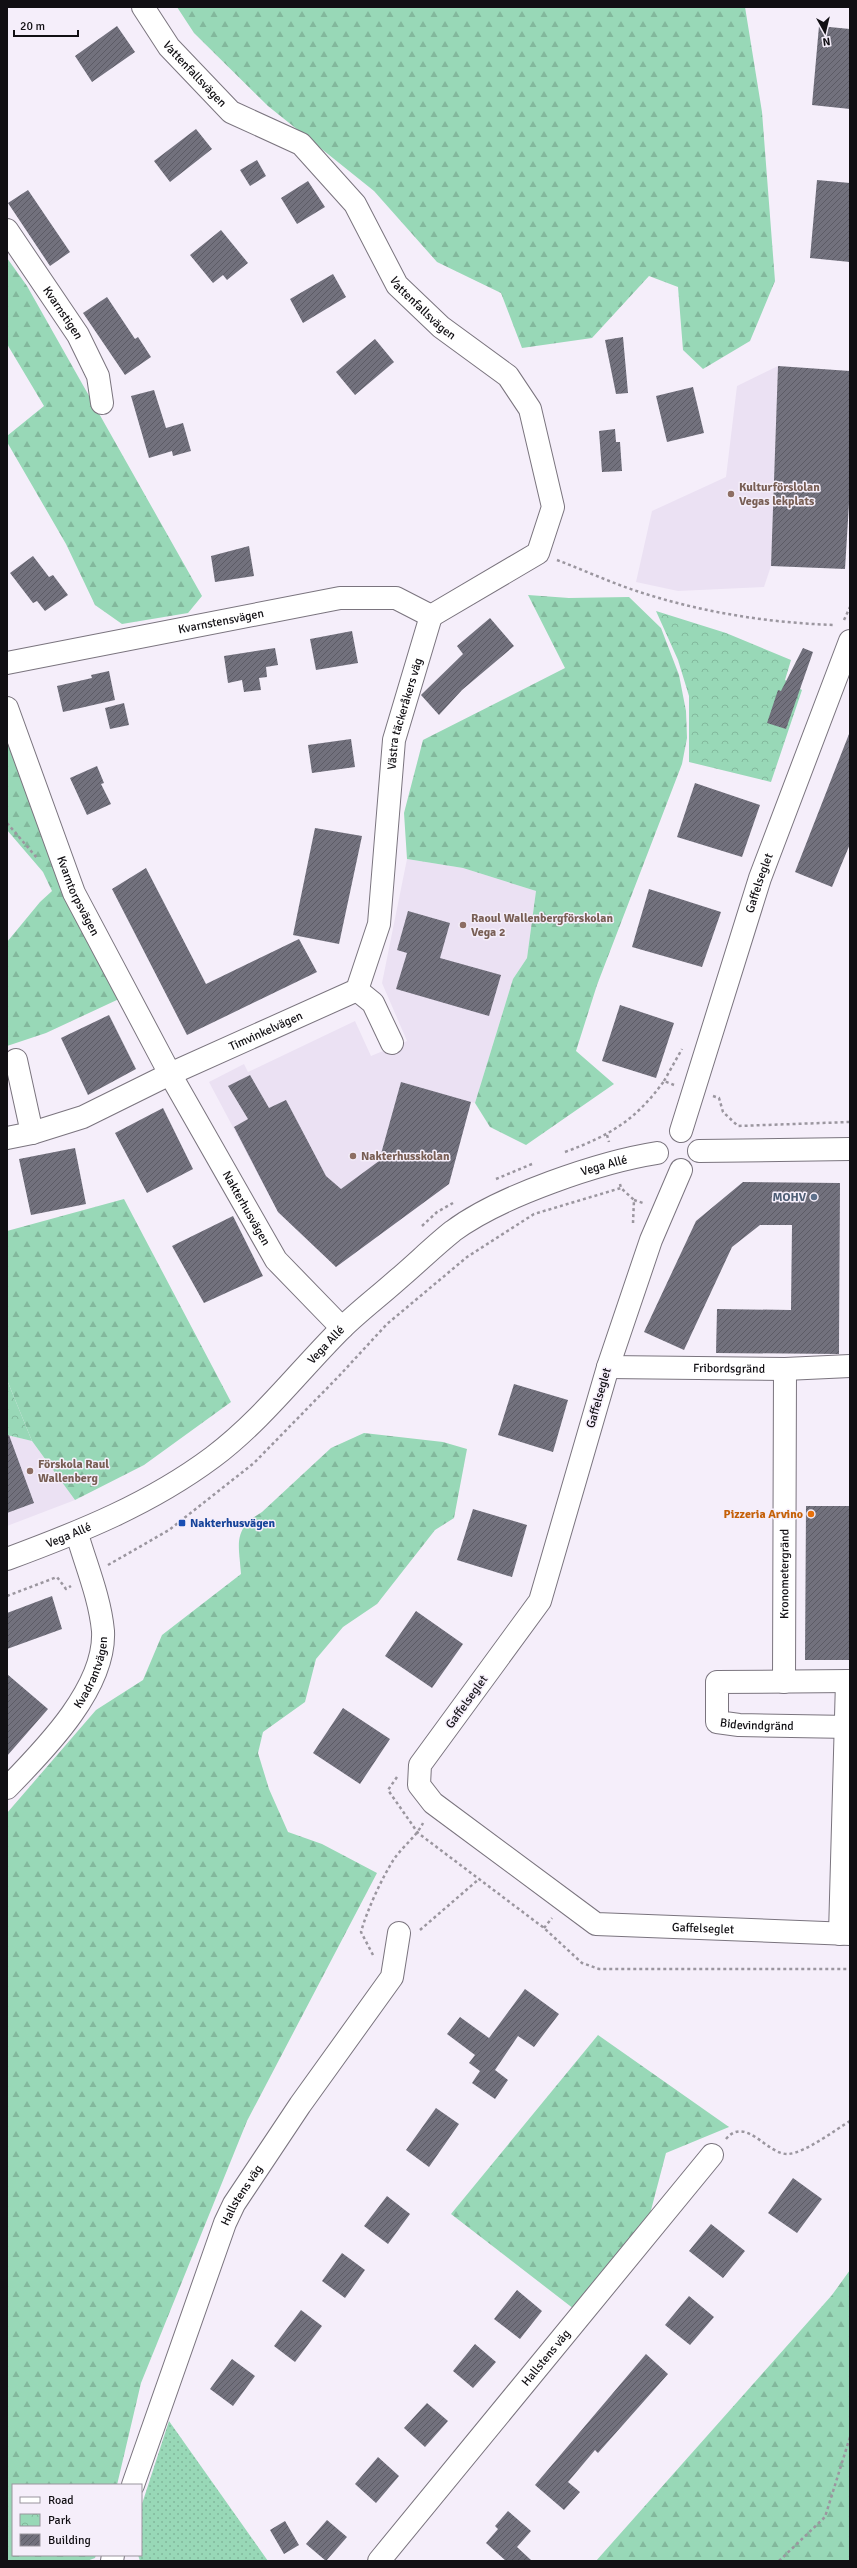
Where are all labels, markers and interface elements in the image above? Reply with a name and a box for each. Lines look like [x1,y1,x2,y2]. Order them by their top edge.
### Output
scale bar [14,12,78,38]
north arrow [805,12,845,52]
text: 20 m [20,19,45,34]
text: N [822,34,831,48]
street label: Vattenfallsvägen [160,38,230,110]
street label: Vattenfallsvägen [386,274,459,343]
street label: Kvarnstigen [40,283,86,342]
place label: Kulturförslolan Vegas lekplats [739,480,820,509]
marker: Kulturförslolan Vegas lekplats [726,489,736,499]
street label: Kvarnstensvägen [177,606,265,637]
street label: Västra täckeråkers väg [384,656,426,770]
street label: Gaffelseglet [742,851,776,915]
street label: Kvarntorpsvägen [54,854,103,938]
place label: Raoul Wallenbergförskolan Vega 2 [471,911,613,940]
marker: Raoul Wallenbergförskolan Vega 2 [458,920,468,930]
street label: Timvinkelvägen [227,1008,305,1054]
place label: Nakterhusskolan [361,1149,450,1164]
marker: Nakterhusskolan [348,1151,358,1161]
street label: Vega Allé [579,1152,629,1179]
street label: Nakterhusvägen [219,1168,274,1248]
place label: MOHV [772,1190,807,1205]
marker: MOHV [809,1192,819,1202]
street label: Vega Allé [304,1322,348,1367]
street label: Fribordsgränd [693,1360,765,1376]
street label: Gaffelseglet [583,1366,615,1430]
place label: Förskola Raul Wallenberg [38,1457,109,1486]
marker: Förskola Raul Wallenberg [25,1466,35,1476]
place label: Pizzeria Arvino [724,1507,803,1522]
marker: Pizzeria Arvino [806,1509,816,1519]
place label: Nakterhusvägen [190,1516,276,1531]
marker: Nakterhusvägen [177,1518,187,1528]
street label: Vega Allé [44,1519,93,1551]
street label: Kronometergränd [777,1529,792,1619]
street label: Kvadrantvägen [70,1636,111,1711]
street label: Gaffelseglet [443,1672,491,1732]
street label: Bidevindgränd [719,1715,794,1733]
street label: Gaffelseglet [672,1919,734,1937]
street label: Hallstens väg [217,2162,266,2228]
street label: Hallstens väg [518,2326,573,2389]
legend [12,2484,142,2556]
text: Road [48,2493,74,2508]
text: Park [48,2513,71,2528]
text: Building [48,2533,91,2548]

